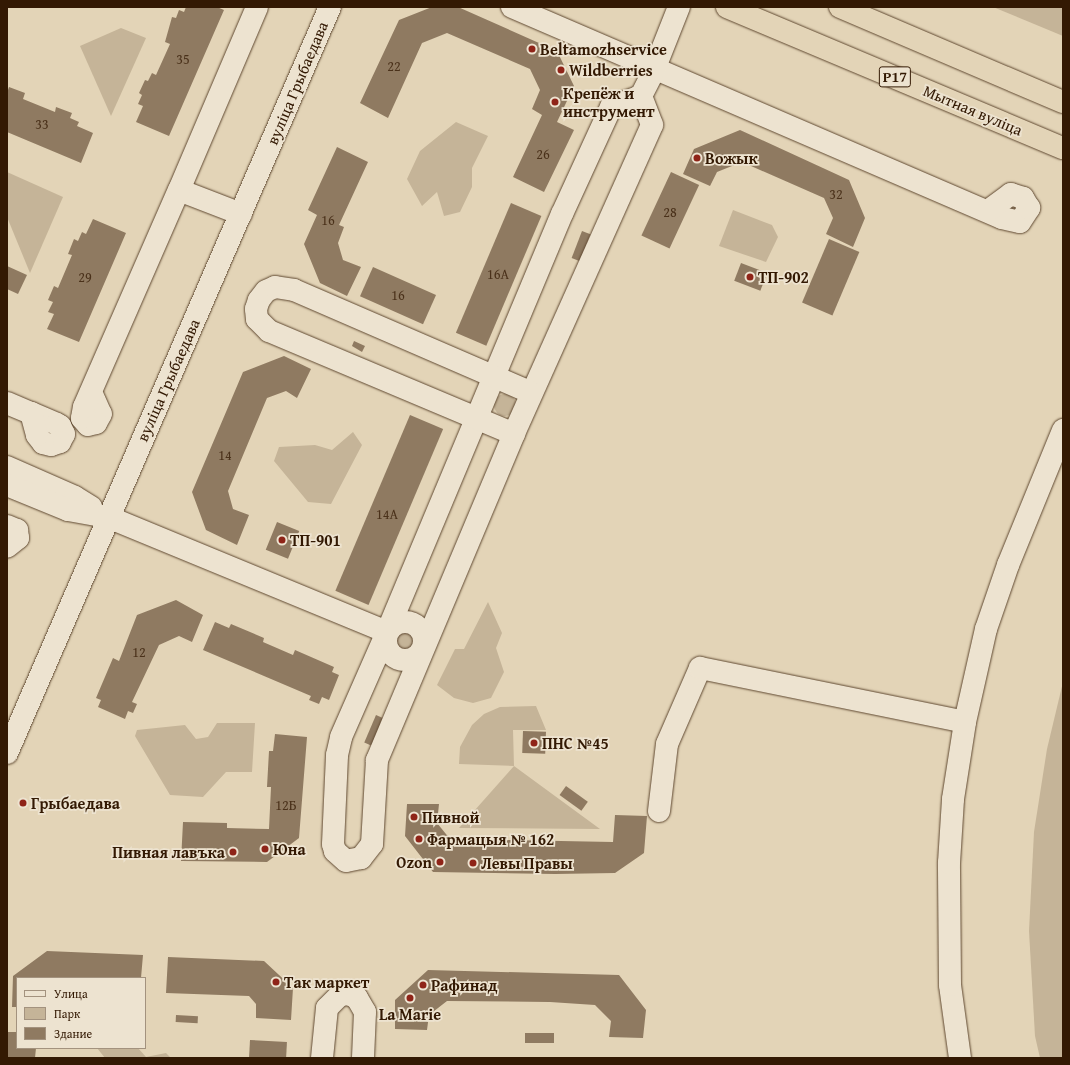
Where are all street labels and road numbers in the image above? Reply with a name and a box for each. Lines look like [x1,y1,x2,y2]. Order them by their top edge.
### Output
street label: вуліца Грыбаедава [262,18,332,148]
road number: Р17 [878,64,912,90]
street label: Мытная вуліца [920,80,1026,140]
street label: вуліца Грыбаедава [132,316,204,444]

